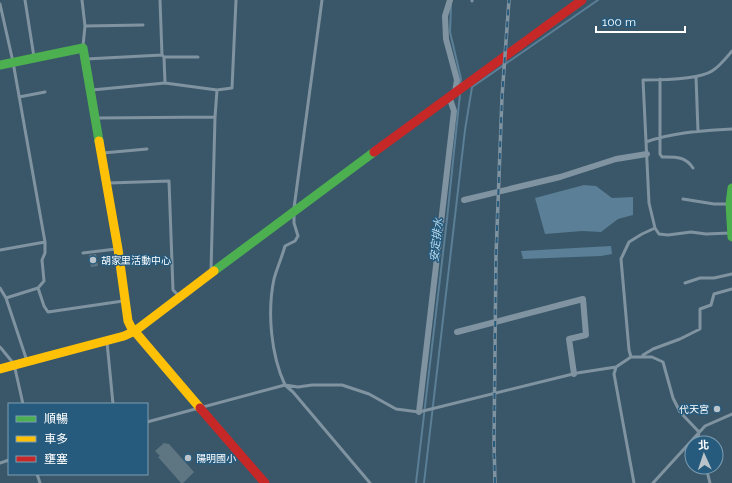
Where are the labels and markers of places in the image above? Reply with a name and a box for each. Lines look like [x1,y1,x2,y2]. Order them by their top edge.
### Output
marker: 胡家里活動中心 [88,255,98,265]
place label: 胡家里活動中心 [101,255,171,266]
place label: 代天宮 [679,404,709,415]
marker: 代天宮 [712,404,722,414]
marker: 陽明國小 [183,453,193,463]
place label: 陽明國小 [196,453,236,464]

